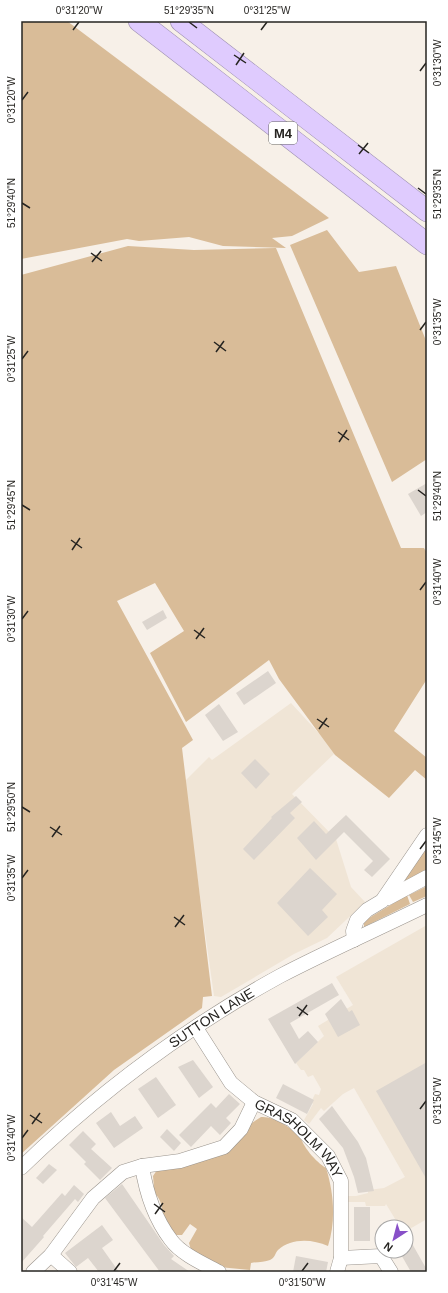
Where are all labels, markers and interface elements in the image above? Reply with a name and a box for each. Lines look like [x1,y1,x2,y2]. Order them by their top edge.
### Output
text: 0°31'20"W [56,5,103,16]
text: 51°29'35"N [164,5,214,16]
text: 0°31'25"W [244,5,291,16]
text: 0°31'30"W [432,39,443,86]
text: 0°31'20"W [6,76,17,123]
road number: M4 [269,122,297,144]
text: 51°29'35"N [432,169,443,219]
text: 51°29'40"N [6,178,17,228]
text: 0°31'35"W [432,298,443,345]
text: 0°31'25"W [6,335,17,382]
text: 51°29'40"N [432,471,443,521]
text: 51°29'45"N [6,480,17,530]
text: 0°31'40"W [432,558,443,605]
text: 0°31'30"W [6,595,17,642]
text: 51°29'50"N [6,782,17,832]
text: 0°31'45"W [432,817,443,864]
text: 0°31'35"W [6,854,17,901]
street label: SUTTON LANE [166,985,257,1051]
text: 0°31'50"W [432,1077,443,1124]
street label: GRASHOLM WAY [252,1096,346,1181]
text: 0°31'40"W [6,1114,17,1161]
north arrow [374,1219,414,1259]
text: N [381,1240,395,1254]
text: 0°31'45"W [91,1277,138,1288]
text: 0°31'50"W [279,1277,326,1288]

